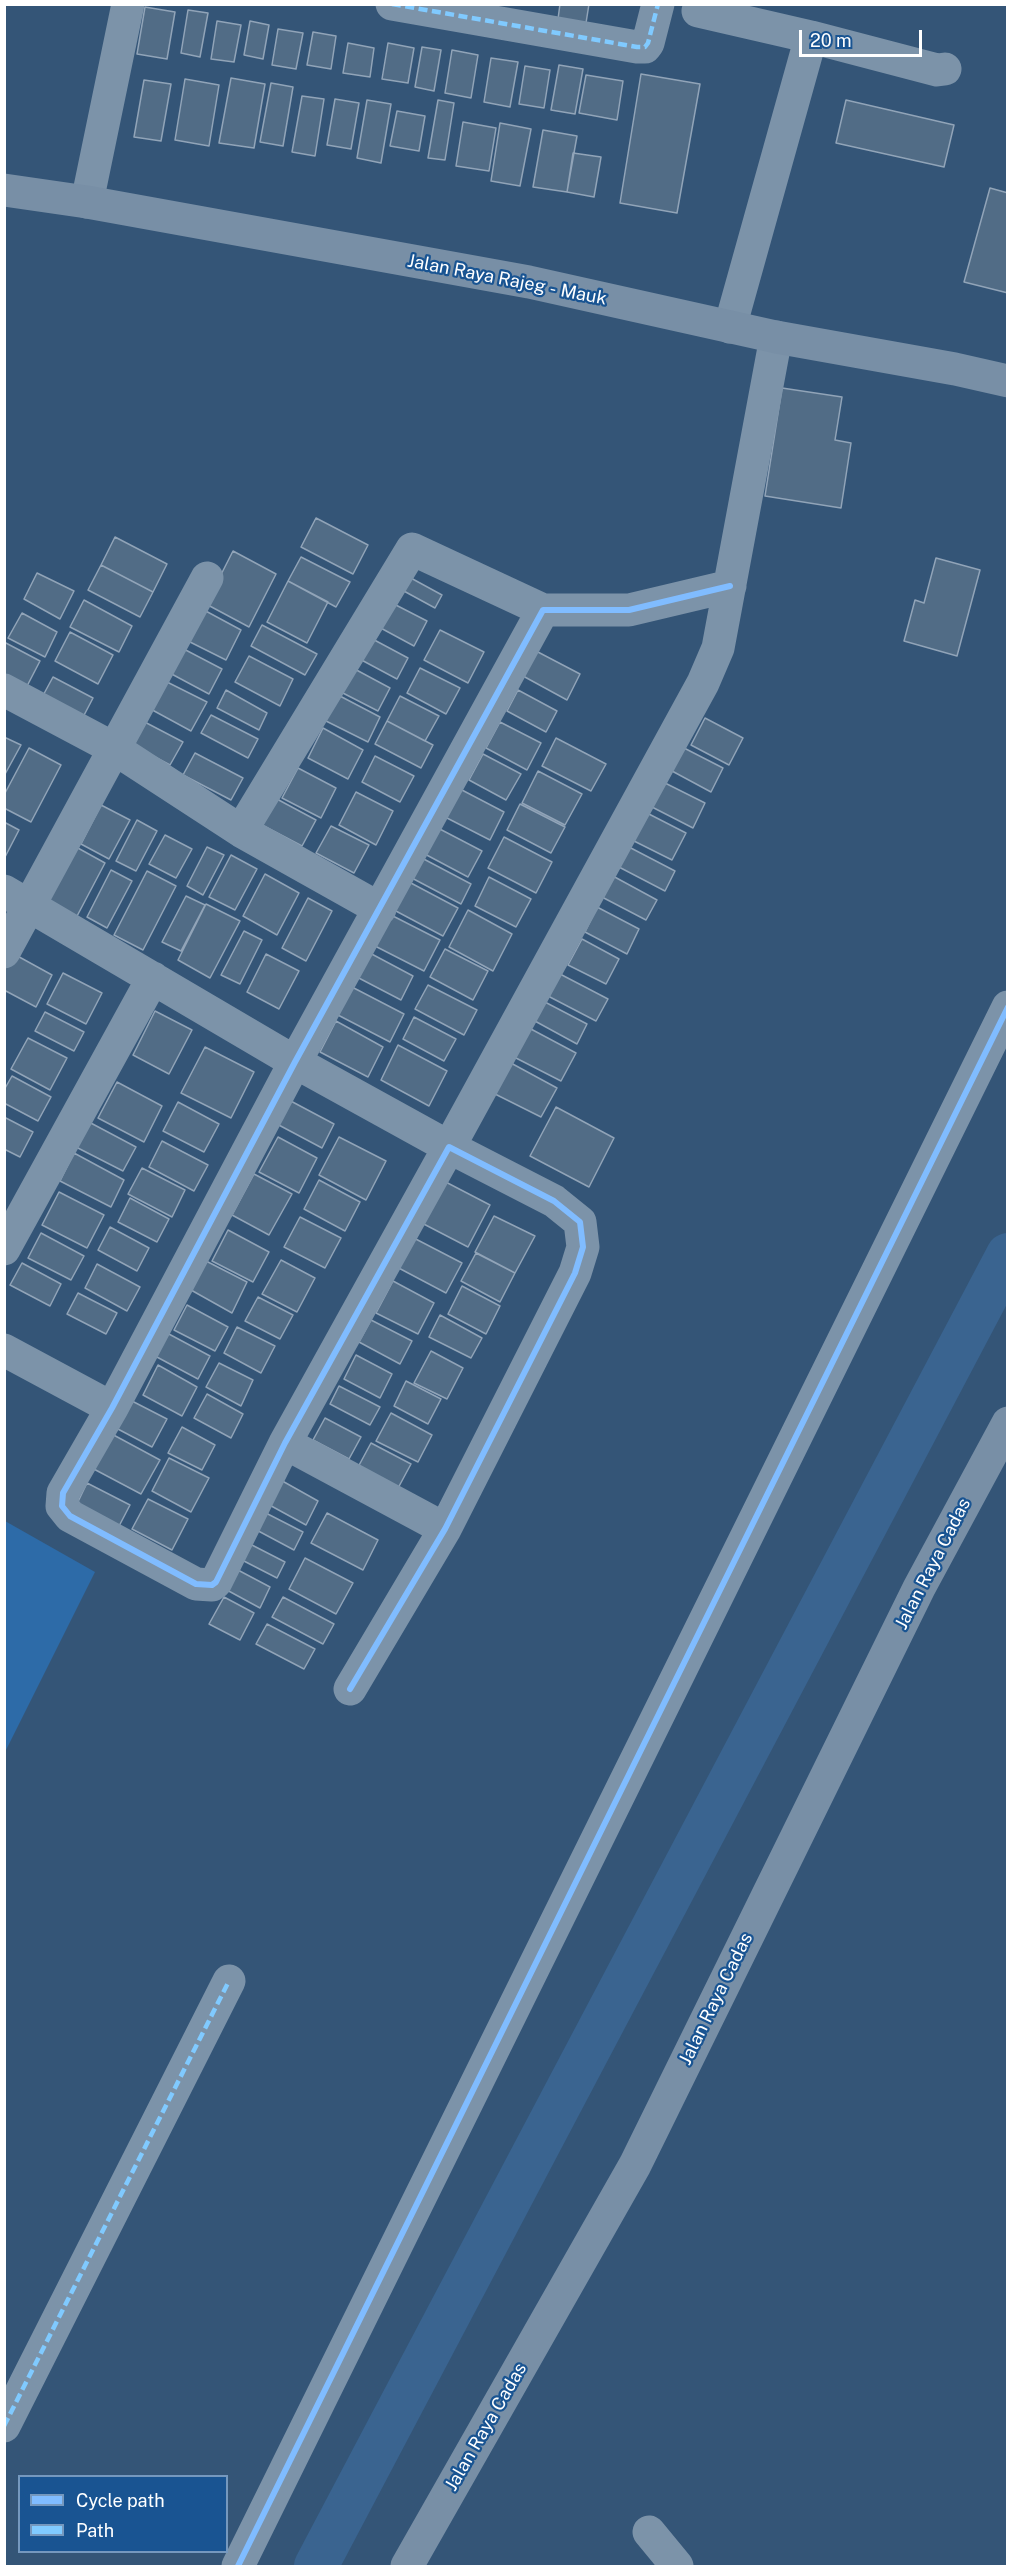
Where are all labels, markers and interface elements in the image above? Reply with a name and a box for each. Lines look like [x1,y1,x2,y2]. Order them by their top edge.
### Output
scale bar [802,18,925,56]
text: 20 m [810,30,852,51]
street label: Jalan Raya Rajeg - Mauk [406,250,608,310]
street label: Jalan Raya Cadas [891,1495,975,1633]
street label: Jalan Raya Cadas [675,1929,757,2069]
street label: Jalan Raya Cadas [441,2359,531,2495]
legend [18,2475,228,2553]
text: Cycle path [76,2490,165,2511]
text: Path [76,2520,114,2541]

